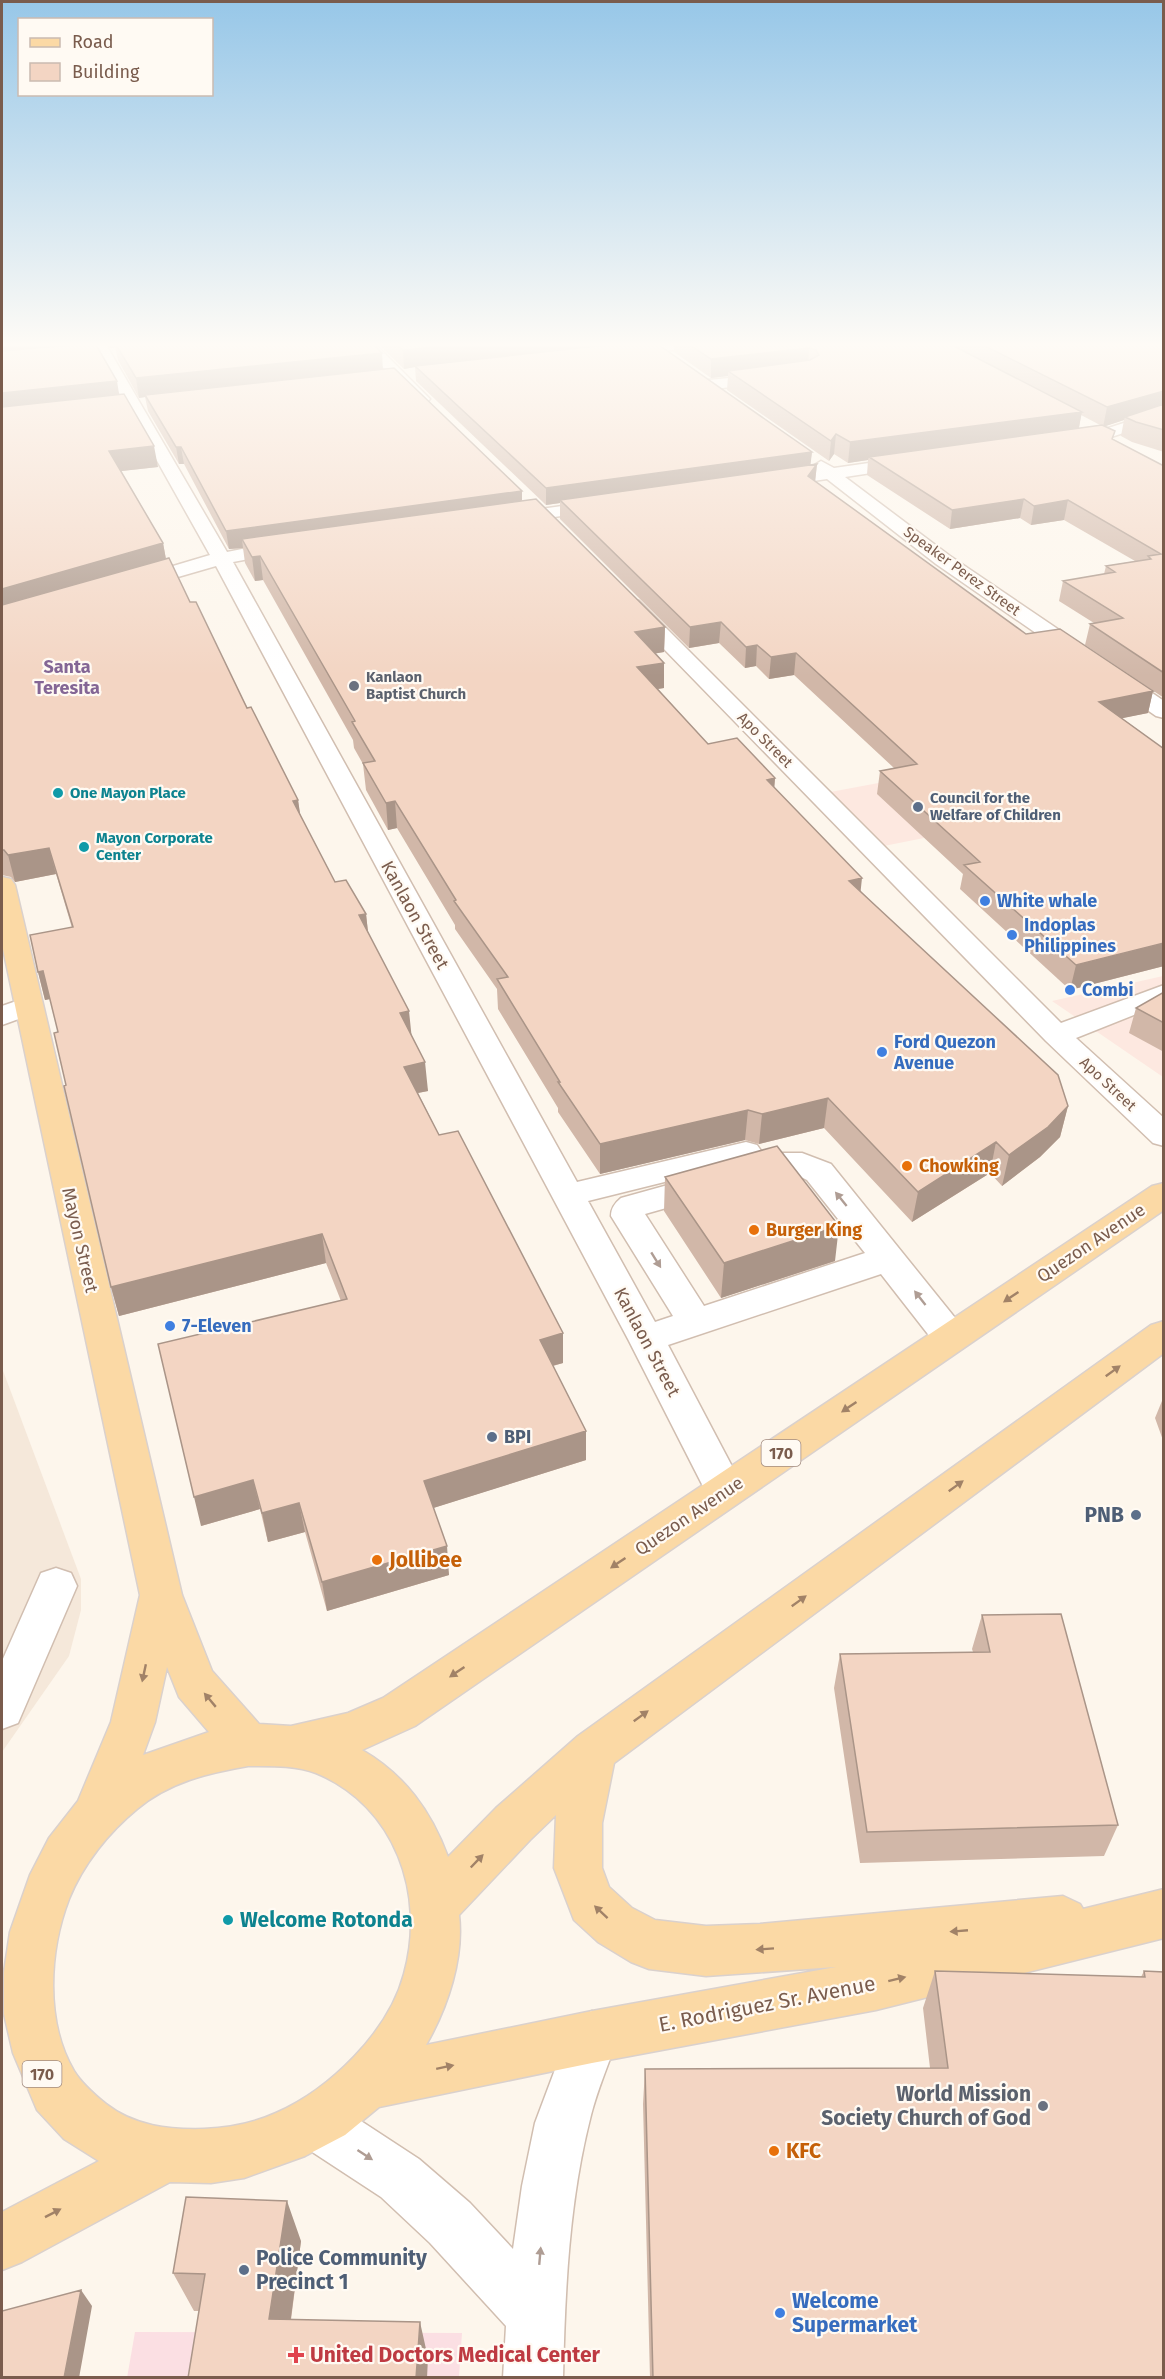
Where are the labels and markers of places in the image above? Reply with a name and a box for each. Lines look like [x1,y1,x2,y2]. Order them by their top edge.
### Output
place label: Kanlaon Baptist Church [366,668,466,703]
marker: Kanlaon Baptist Church [347,679,361,693]
place label: One Mayon Place [70,784,186,802]
marker: One Mayon Place [51,786,65,800]
place label: Council for the Welfare of Children [930,789,1061,824]
marker: Council for the Welfare of Children [911,800,925,814]
place label: Mayon Corporate Center [96,829,213,864]
marker: Mayon Corporate Center [77,840,91,854]
place label: White whale [997,890,1097,912]
marker: White whale [978,894,992,908]
place label: Indoplas Philippines [1024,914,1116,957]
marker: Indoplas Philippines [1005,928,1019,942]
place label: Combi [1082,979,1134,1001]
marker: Combi [1063,983,1077,997]
place label: Ford Quezon Avenue [893,1031,996,1074]
marker: Ford Quezon Avenue [875,1045,889,1059]
place label: Chowking [919,1155,999,1177]
marker: Chowking [900,1159,914,1173]
place label: Burger King [766,1219,862,1241]
marker: Burger King [747,1223,761,1237]
place label: 7-Eleven [182,1315,252,1337]
marker: 7-Eleven [163,1319,177,1333]
place label: BPI [504,1426,531,1448]
marker: BPI [485,1430,499,1444]
place label: PNB [1085,1502,1124,1528]
marker: PNB [1129,1508,1143,1522]
place label: Jollibee [388,1547,462,1573]
marker: Jollibee [370,1553,384,1567]
place label: Welcome Rotonda [240,1907,413,1933]
marker: Welcome Rotonda [221,1913,235,1927]
place label: World Mission Society Church of God [821,2081,1031,2131]
marker: World Mission Society Church of God [1036,2099,1050,2113]
place label: KFC [786,2138,821,2164]
marker: KFC [767,2144,781,2158]
place label: Police Community Precinct 1 [256,2245,427,2295]
marker: Police Community Precinct 1 [237,2263,251,2277]
place label: Welcome Supermarket [792,2288,918,2338]
marker: Welcome Supermarket [773,2306,787,2320]
place label: United Doctors Medical Center [310,2342,601,2368]
marker: United Doctors Medical Center [287,2346,305,2364]

